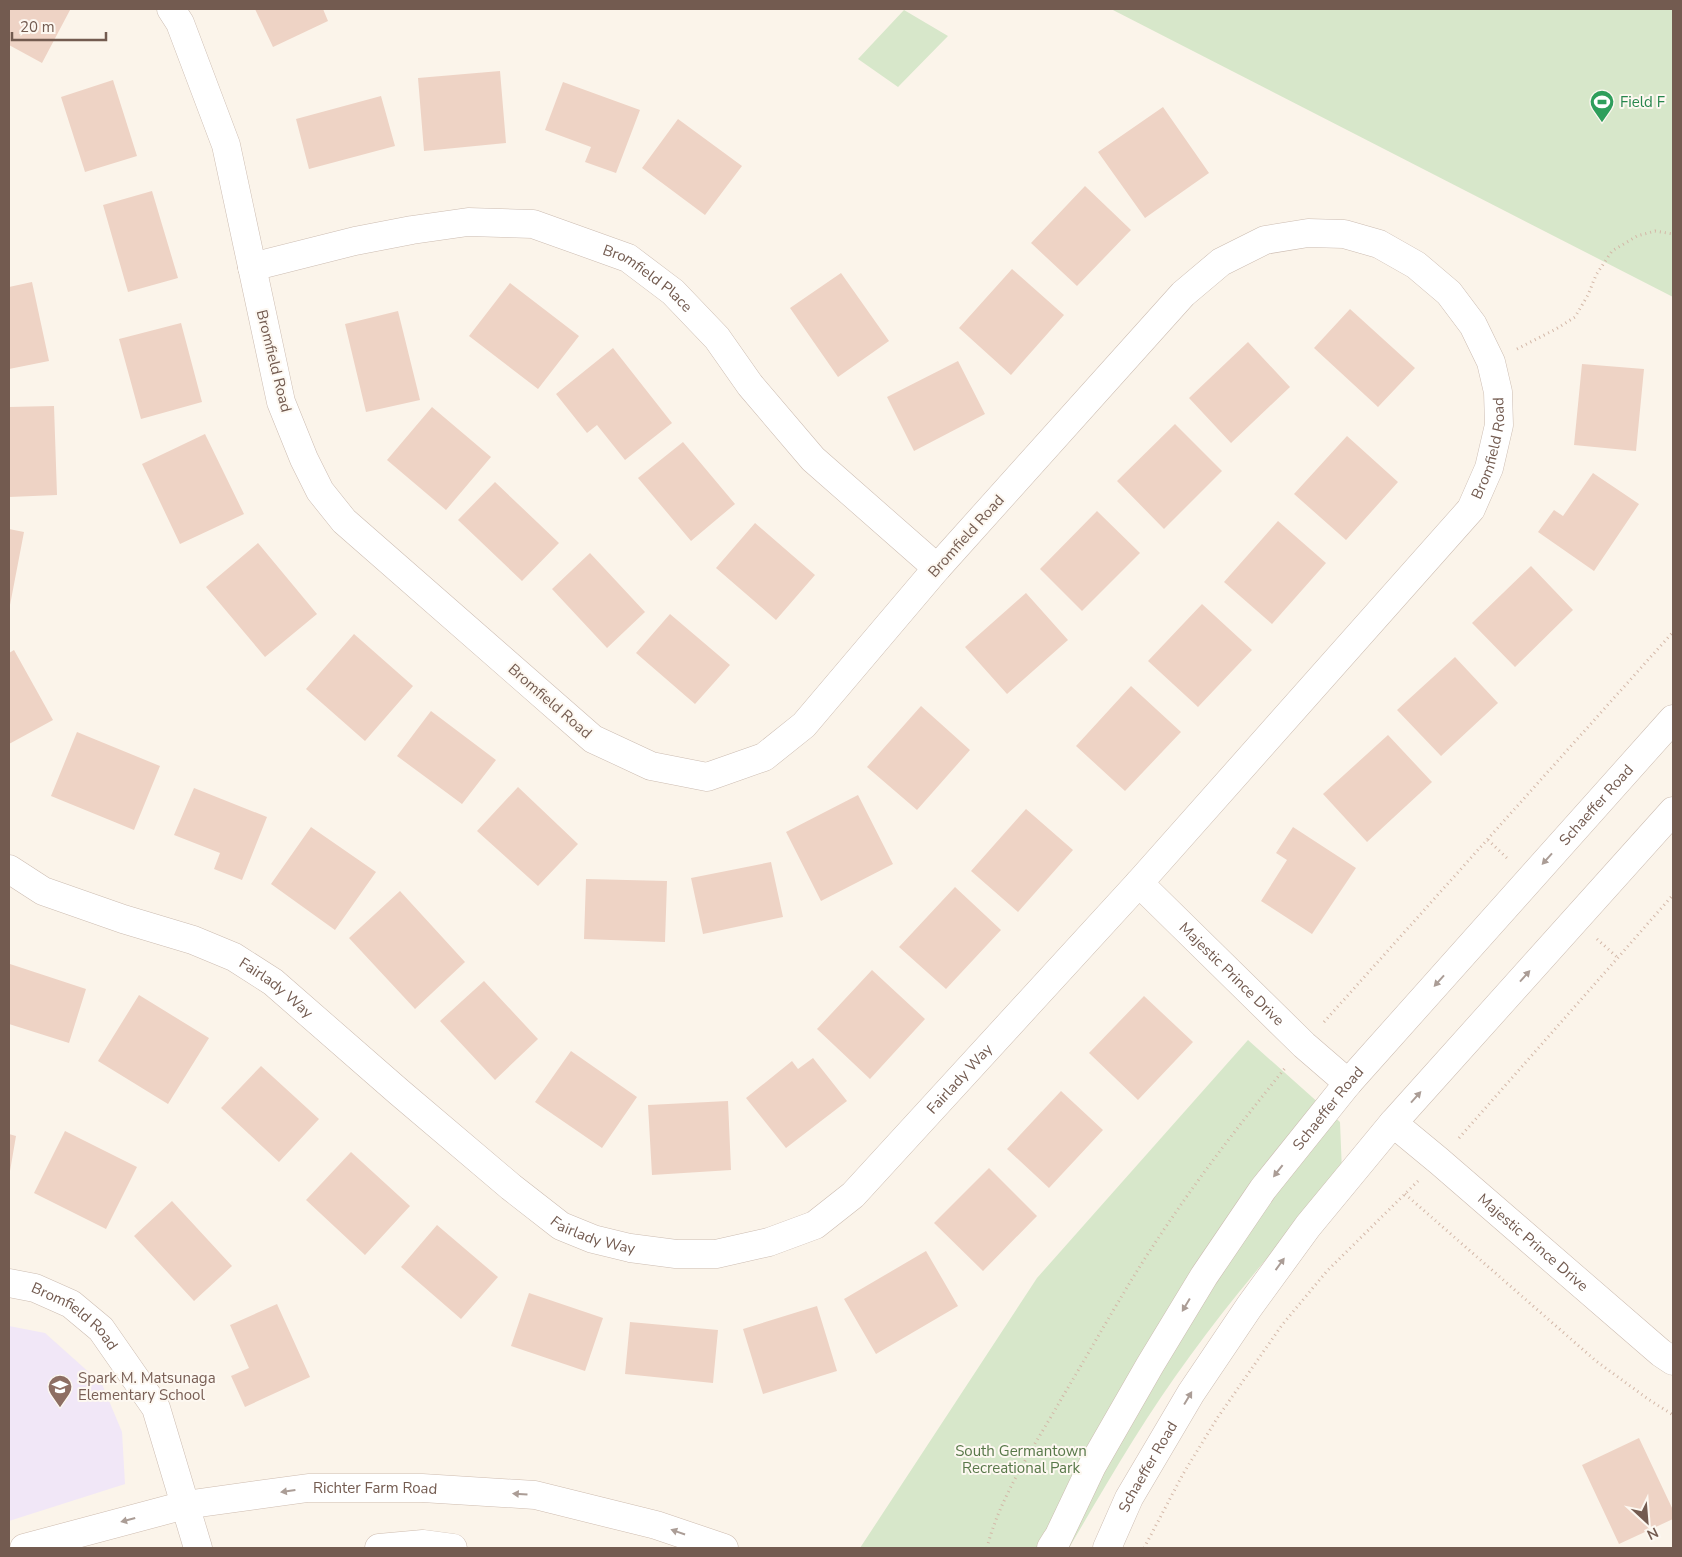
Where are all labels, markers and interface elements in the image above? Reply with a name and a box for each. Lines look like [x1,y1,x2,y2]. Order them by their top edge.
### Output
scale bar [12,10,106,42]
text: 20 m [20,17,55,37]
sports icon: Field F [1589,89,1615,123]
place label: Field F [1620,92,1665,112]
street label: Bromfield Place [600,240,697,316]
street label: Bromfield Road [252,308,296,414]
street label: Bromfield Road [1467,397,1509,502]
street label: Bromfield Road [923,490,1009,582]
street label: Bromfield Road [504,659,596,743]
street label: Schaeffer Road [1555,760,1638,850]
one-way arrow [1542,853,1553,866]
street label: Majestic Prince Drive [1175,918,1289,1030]
street label: Fairlady Way [235,953,318,1023]
one-way arrow [1519,970,1530,983]
one-way arrow [1434,974,1445,987]
street label: Fairlady Way [922,1039,997,1118]
street label: Schaeffer Road [1288,1062,1368,1154]
one-way arrow [1410,1092,1422,1104]
one-way arrow [1272,1164,1283,1177]
street label: Majestic Prince Drive [1474,1189,1593,1296]
street label: Fairlady Way [546,1211,637,1259]
one-way arrow [1275,1258,1286,1271]
street label: Bromfield Road [28,1278,123,1354]
one-way arrow [1182,1299,1191,1312]
place label: Spark M. Matsunaga Elementary School [78,1368,216,1405]
school or university icon: Spark M. Matsunaga Elementary School [47,1374,73,1408]
one-way arrow [1184,1391,1193,1404]
street label: Schaeffer Road [1114,1418,1182,1516]
park label: South Germantown Recreational Park [955,1441,1087,1478]
street label: Richter Farm Road [313,1478,438,1499]
one-way arrow [280,1487,296,1495]
one-way arrow [512,1490,528,1498]
north arrow [1622,1497,1672,1547]
one-way arrow [121,1516,136,1524]
text: N [1644,1522,1661,1544]
one-way arrow [670,1528,685,1536]

